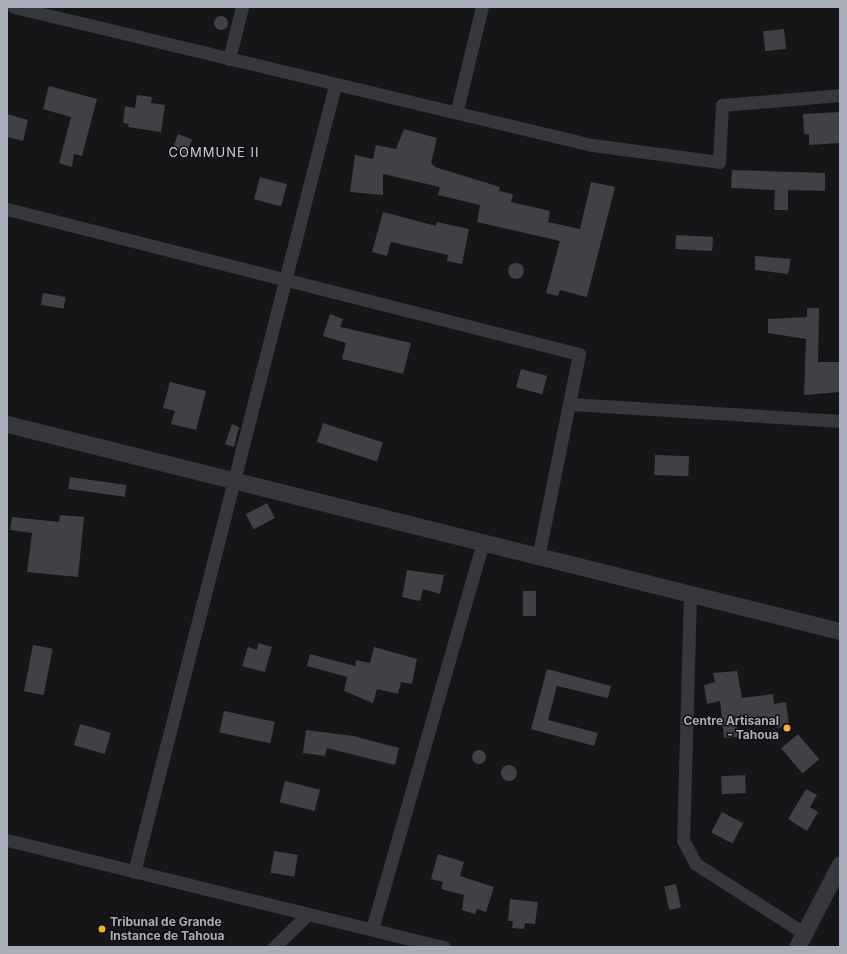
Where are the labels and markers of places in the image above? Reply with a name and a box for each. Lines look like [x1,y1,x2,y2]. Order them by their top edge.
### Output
place label: Centre Artisanal - Tahoua [683,714,779,742]
marker: Centre Artisanal - Tahoua [782,723,792,733]
place label: Tribunal de Grande Instance de Tahoua [110,915,224,943]
marker: Tribunal de Grande Instance de Tahoua [97,924,107,934]

